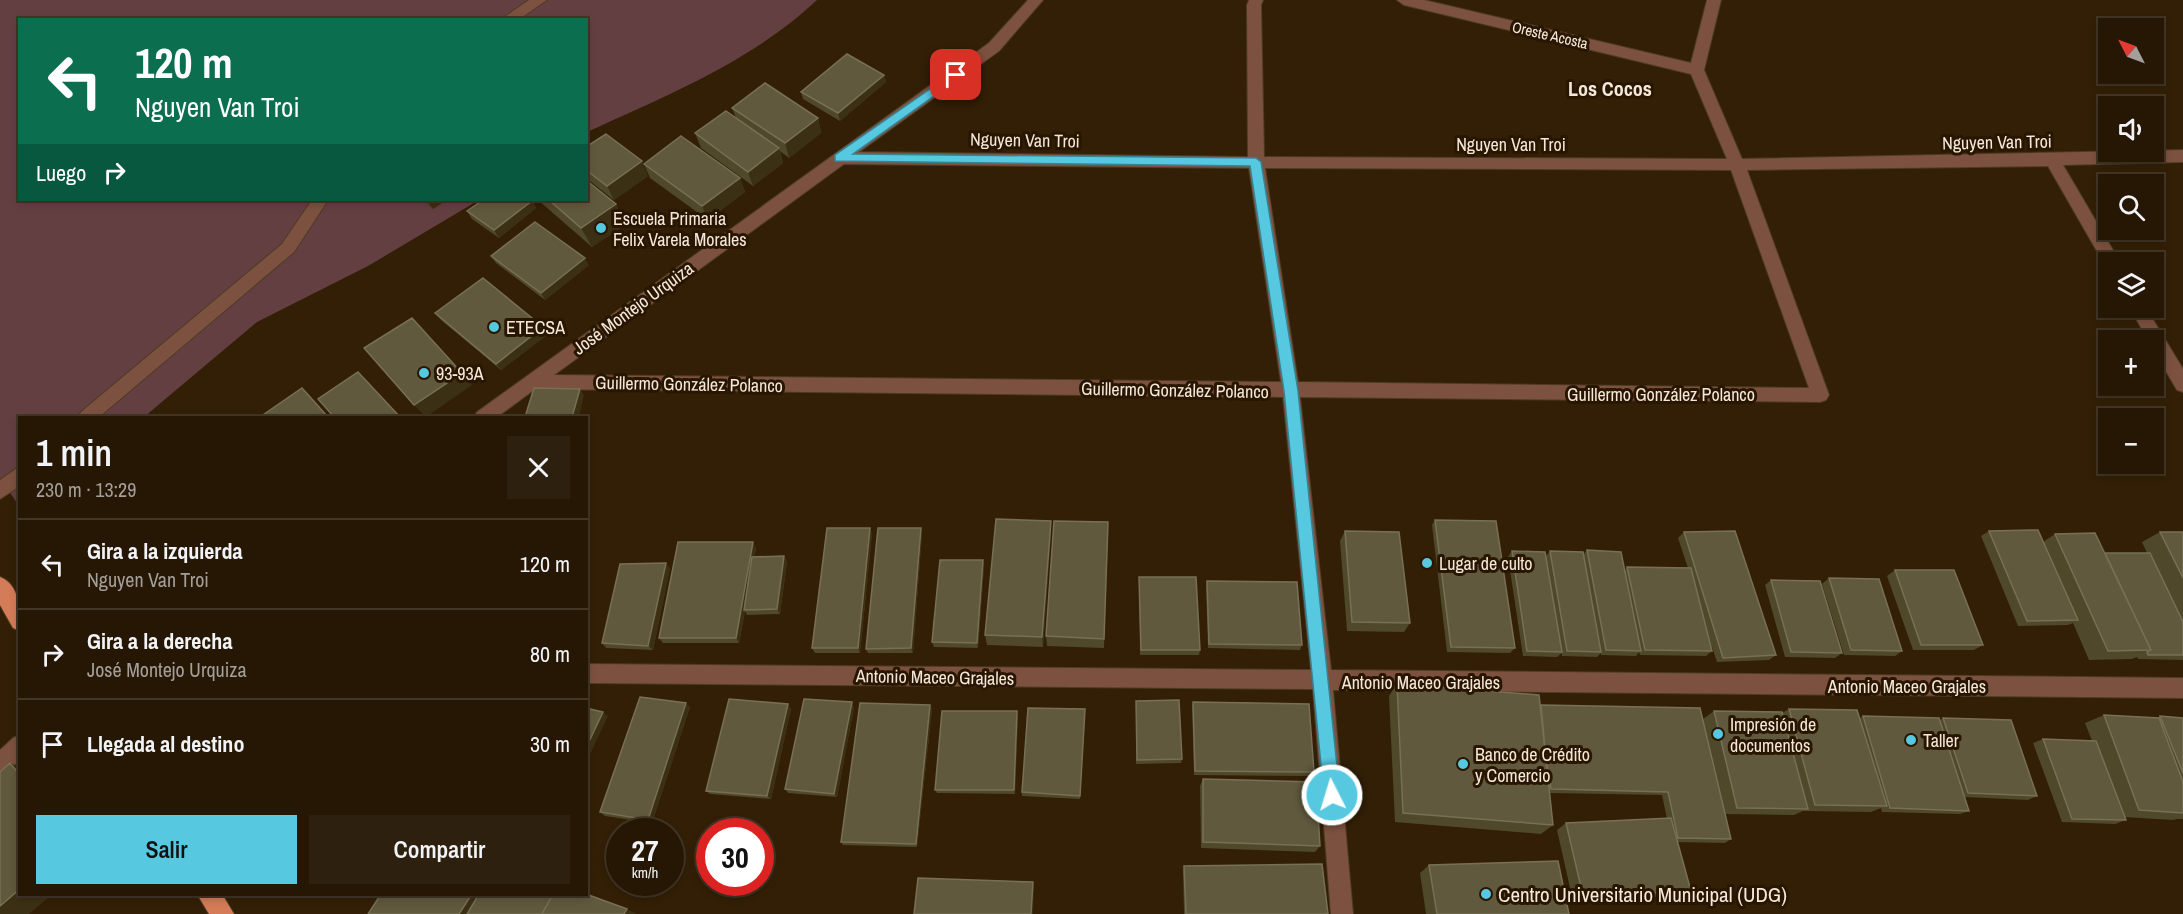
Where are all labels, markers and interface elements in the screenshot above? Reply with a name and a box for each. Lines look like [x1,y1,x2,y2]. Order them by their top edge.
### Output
street label: Oreste Acosta [1510,16,1590,54]
north arrow [2098,18,2164,84]
map controls [2098,18,2164,474]
text: 120 m [135,35,233,91]
icon: left [36,42,114,120]
pin [930,49,981,100]
icon: arrive [939,58,972,91]
district label: Los Cocos [1568,75,1652,102]
text: Nguyen Van Troi [135,89,300,125]
button: sound [2098,96,2164,162]
street label: Nguyen Van Troi [970,127,1080,153]
street label: Nguyen Van Troi [1942,129,2052,155]
street label: Nguyen Van Troi [1456,132,1566,157]
icon: right [98,156,131,189]
text: Luego [36,158,86,188]
button: search [2098,174,2164,240]
place label: Escuela Primaria Felix Varela Morales [613,206,747,252]
marker: Escuela Primaria Felix Varela Morales [594,221,608,235]
button: layers [2098,252,2164,318]
street label: José Montejo Urquiza [568,256,698,360]
place label: ETECSA [506,315,565,340]
marker: ETECSA [487,320,501,334]
button: + [2098,330,2164,396]
place label: 93-93A [436,361,484,386]
marker: 93-93A [417,366,431,380]
street label: Guillermo González Polanco [595,370,783,398]
street label: Guillermo González Polanco [1081,376,1269,404]
street label: Guillermo González Polanco [1567,382,1755,407]
button: − [2098,408,2164,474]
text: 1 min [36,429,112,477]
button: close [507,436,570,499]
text: 230 m · 13:29 [36,476,136,503]
text: Gira a la izquierda [87,536,242,566]
icon: left [36,548,69,581]
text: 120 m [520,549,570,579]
place label: Lugar de culto [1439,551,1533,576]
marker: Lugar de culto [1420,556,1434,570]
text: Nguyen Van Troi [87,566,209,593]
text: Gira a la derecha [87,626,232,656]
icon: right [36,638,69,671]
text: 80 m [530,639,570,669]
text: José Montejo Urquiza [87,656,247,683]
street label: Antonio Maceo Grajales [855,663,1014,691]
street label: Antonio Maceo Grajales [1341,670,1500,695]
street label: Antonio Maceo Grajales [1827,674,1986,699]
place label: Impresión de documentos [1730,712,1816,758]
marker: Impresión de documentos [1711,727,1725,741]
icon: arrive [36,728,69,761]
place label: Taller [1923,728,1959,753]
text: Llegada al destino [87,729,244,759]
text: 30 m [530,729,570,759]
marker: Taller [1904,733,1918,747]
place label: Banco de Crédito y Comercio [1475,742,1590,788]
marker: Banco de Crédito y Comercio [1456,757,1470,771]
position arrow [1300,763,1364,827]
button: Salir [36,815,297,884]
button: Compartir [309,815,570,884]
speed limit sign: 30 [696,818,774,896]
text: 27 [631,830,659,870]
text: km/h [632,862,658,883]
place label: Centro Universitario Municipal (UDG) [1498,880,1787,909]
marker: Centro Universitario Municipal (UDG) [1479,887,1493,901]

